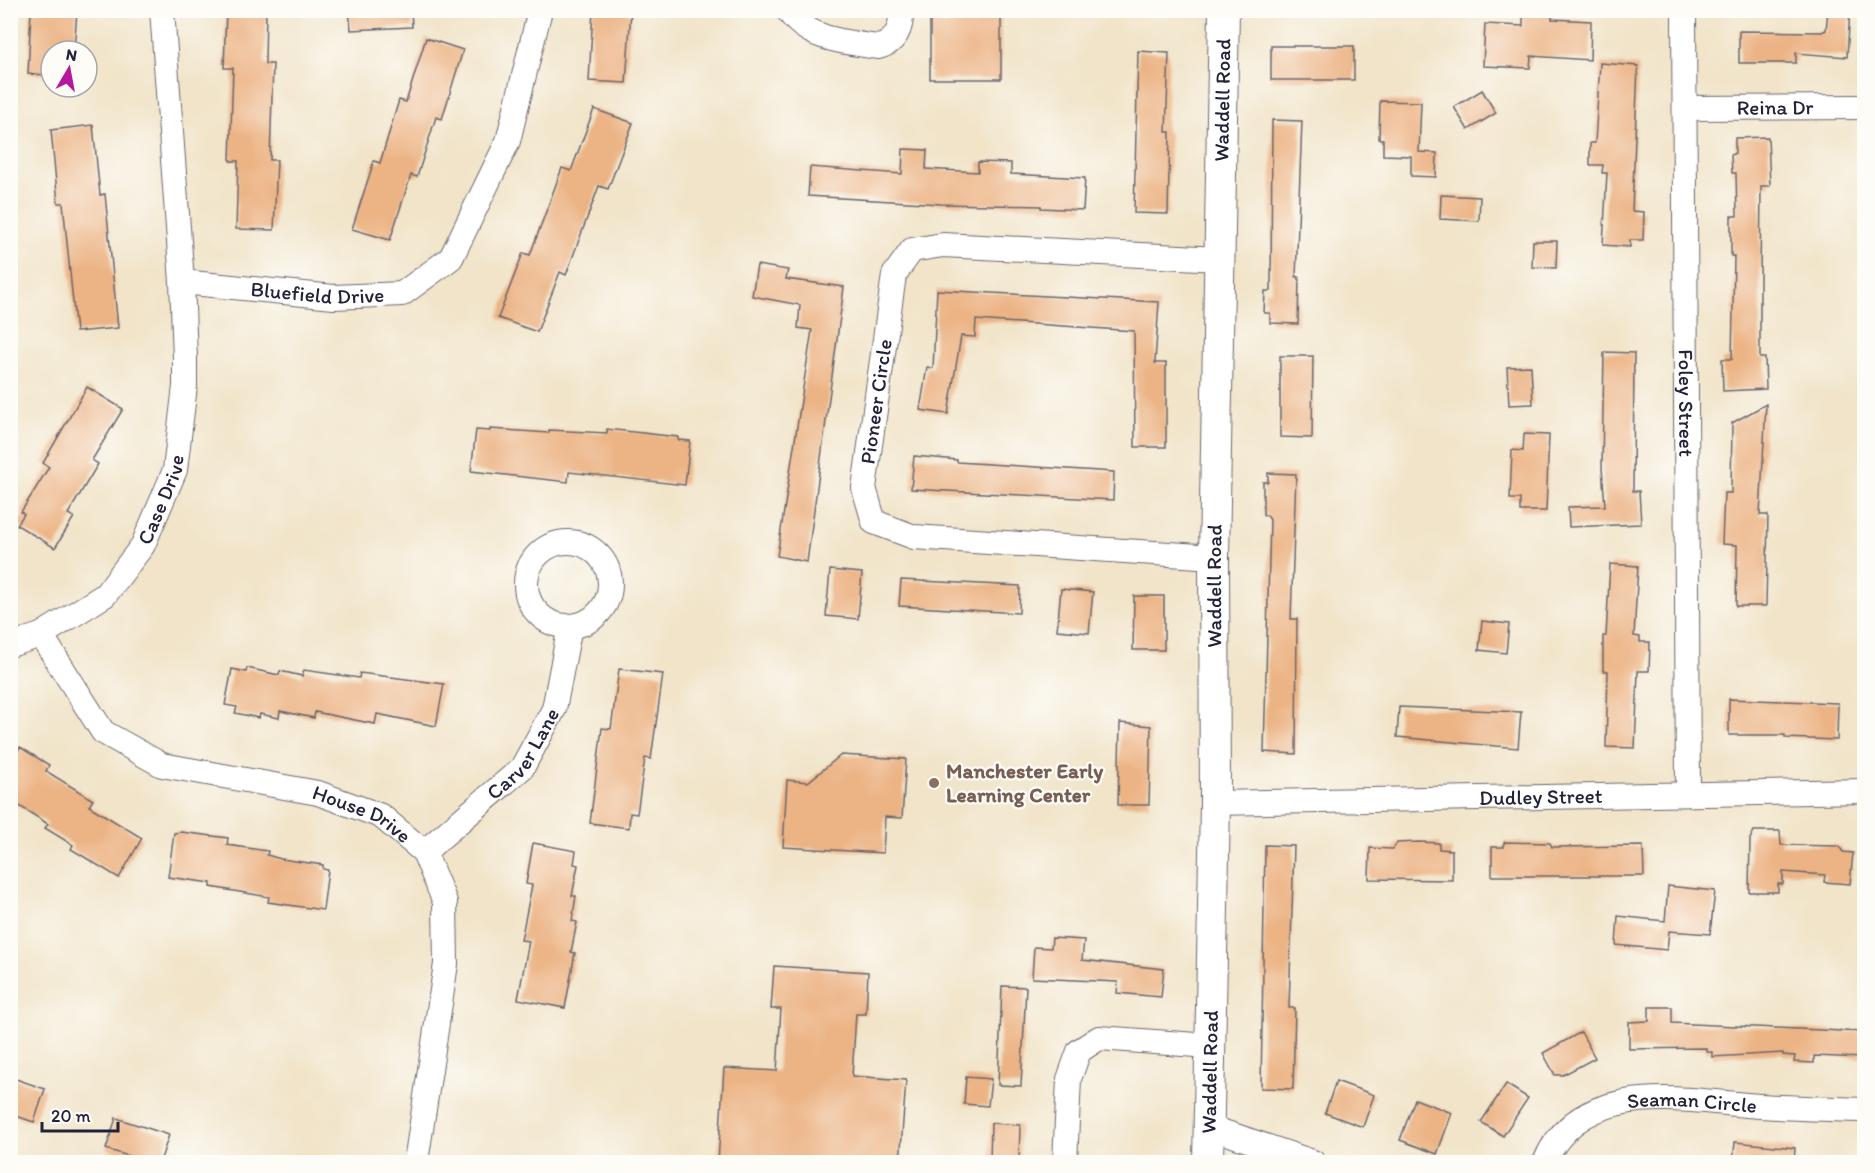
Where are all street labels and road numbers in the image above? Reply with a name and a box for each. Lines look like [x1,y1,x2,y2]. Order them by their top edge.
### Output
street label: Waddell Road [1208,38,1235,162]
street label: Reina Dr [1737,94,1814,120]
street label: Bluefield Drive [249,276,385,309]
street label: Pioneer Circle [855,338,897,466]
street label: Foley Street [1674,349,1699,457]
street label: Case Drive [132,454,189,548]
street label: Waddell Road [1201,524,1227,648]
street label: Carver Lane [481,703,564,805]
street label: House Drive [309,779,416,848]
street label: Dudley Street [1479,783,1603,810]
street label: Waddell Road [1196,1010,1223,1134]
street label: Seaman Circle [1626,1086,1758,1118]

